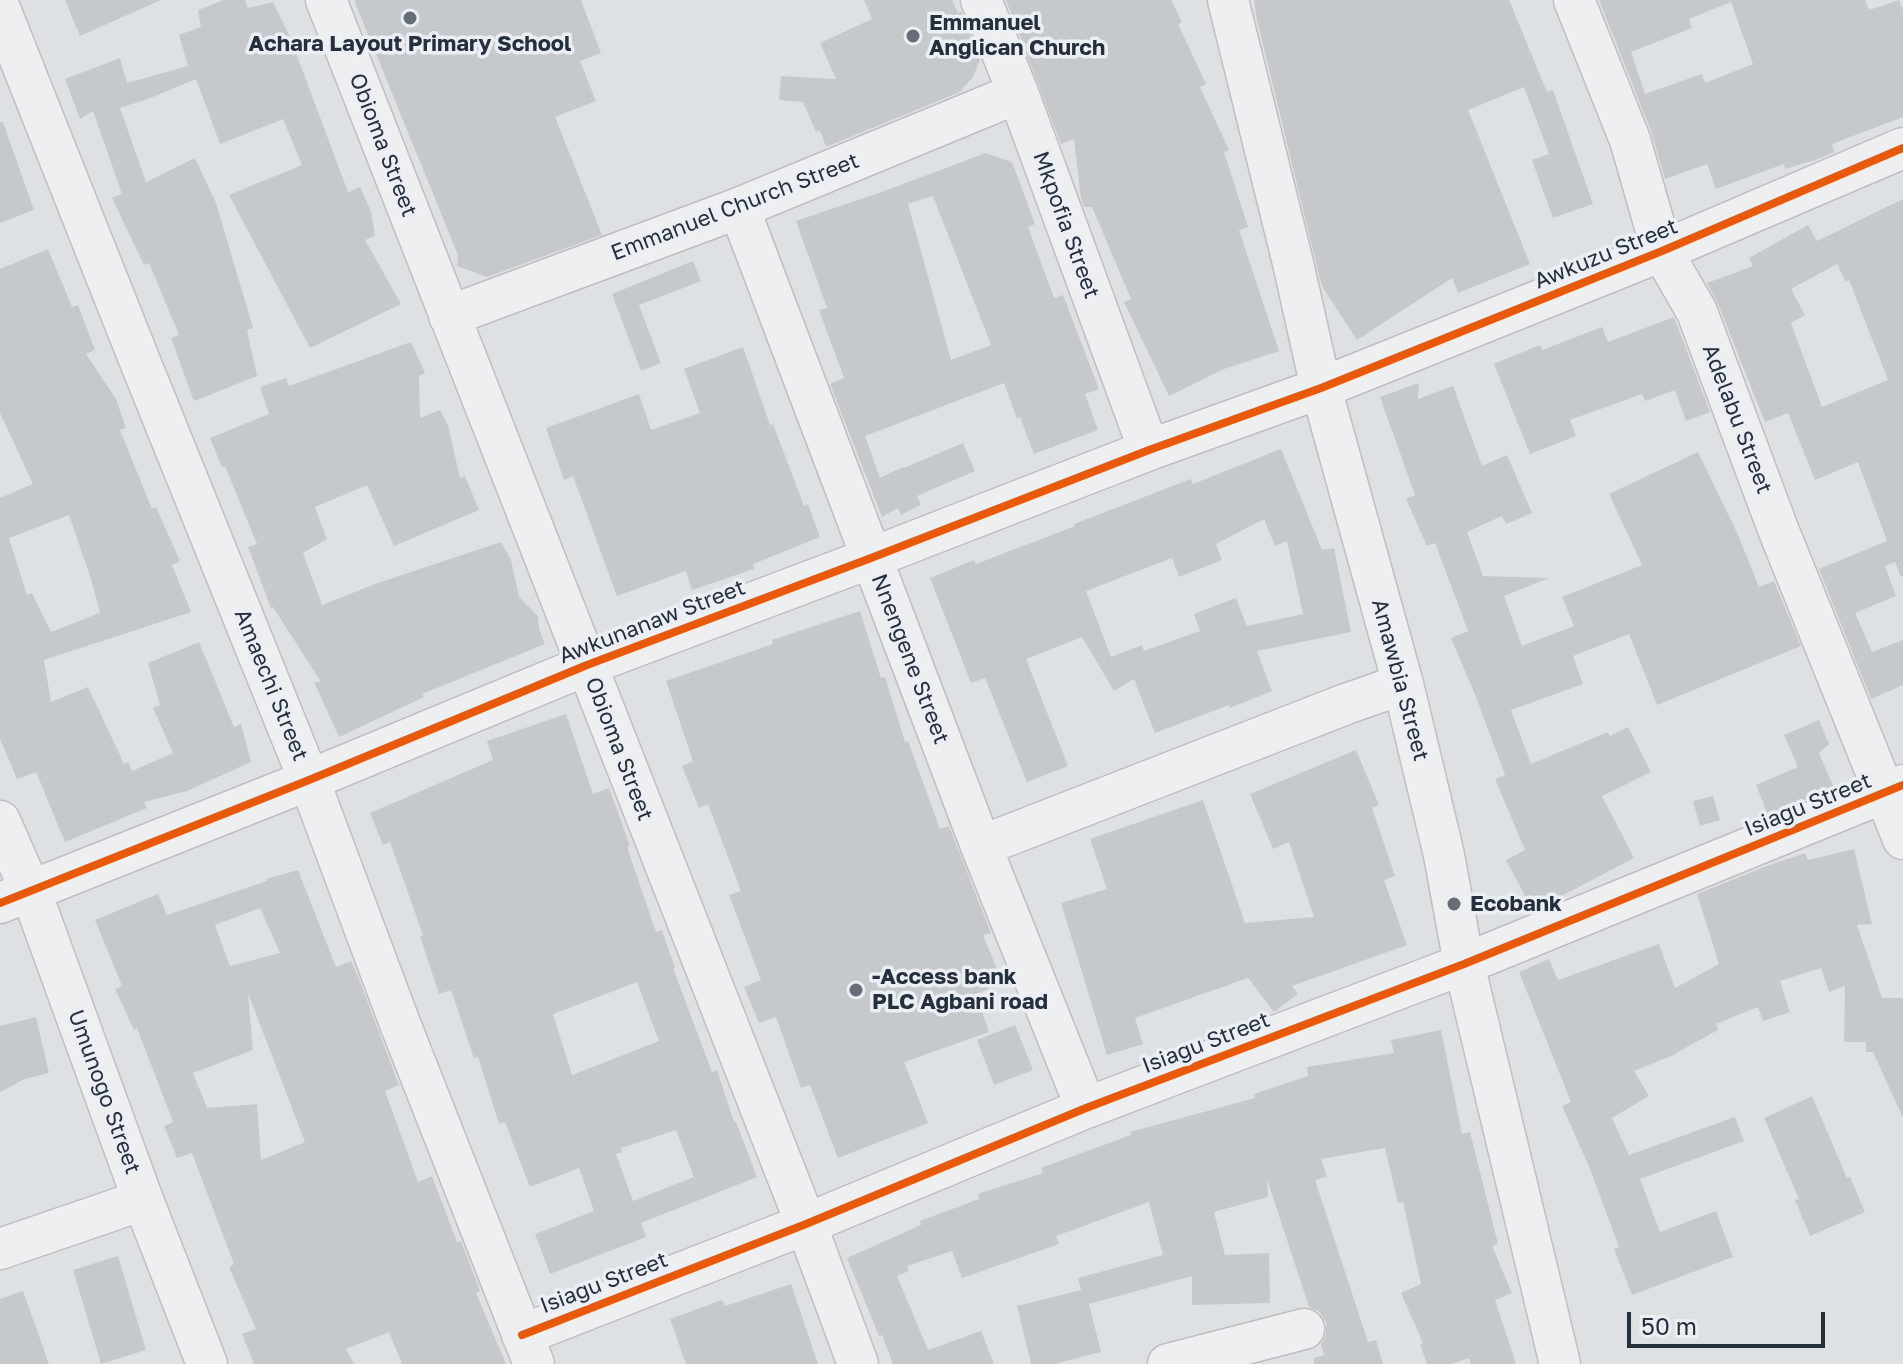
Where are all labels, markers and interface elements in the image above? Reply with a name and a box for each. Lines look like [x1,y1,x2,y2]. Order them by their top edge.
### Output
marker: Achara Layout Primary School [401,9,419,27]
place label: Emmanuel Anglican Church [929,10,1105,62]
marker: Emmanuel Anglican Church [904,27,922,45]
place label: Achara Layout Primary School [249,31,571,57]
street label: Obioma Street [344,70,422,220]
street label: Emmanuel Church Street [607,148,863,266]
street label: Mkpofia Street [1027,148,1105,302]
street label: Awkuzu Street [1530,213,1682,295]
street label: Adelabu Street [1696,341,1778,497]
street label: Nnengene Street [865,570,955,748]
street label: Awkunanaw Street [555,574,749,670]
street label: Amawbia Street [1366,596,1434,764]
street label: Amaechi Street [229,605,313,765]
street label: Obioma Street [580,674,658,824]
street label: Isiagu Street [1741,768,1875,842]
place label: Ecobank [1470,891,1562,917]
marker: Ecobank [1445,895,1463,913]
place label: -Access bank PLC Agbani road [872,964,1048,1016]
marker: -Access bank PLC Agbani road [847,981,865,999]
street label: Umunogo Street [62,1006,146,1178]
street label: Isiagu Street [1139,1007,1273,1079]
street label: Isiagu Street [537,1247,671,1319]
scale bar [1631,1296,1829,1346]
text: 50 m [1641,1311,1697,1340]

